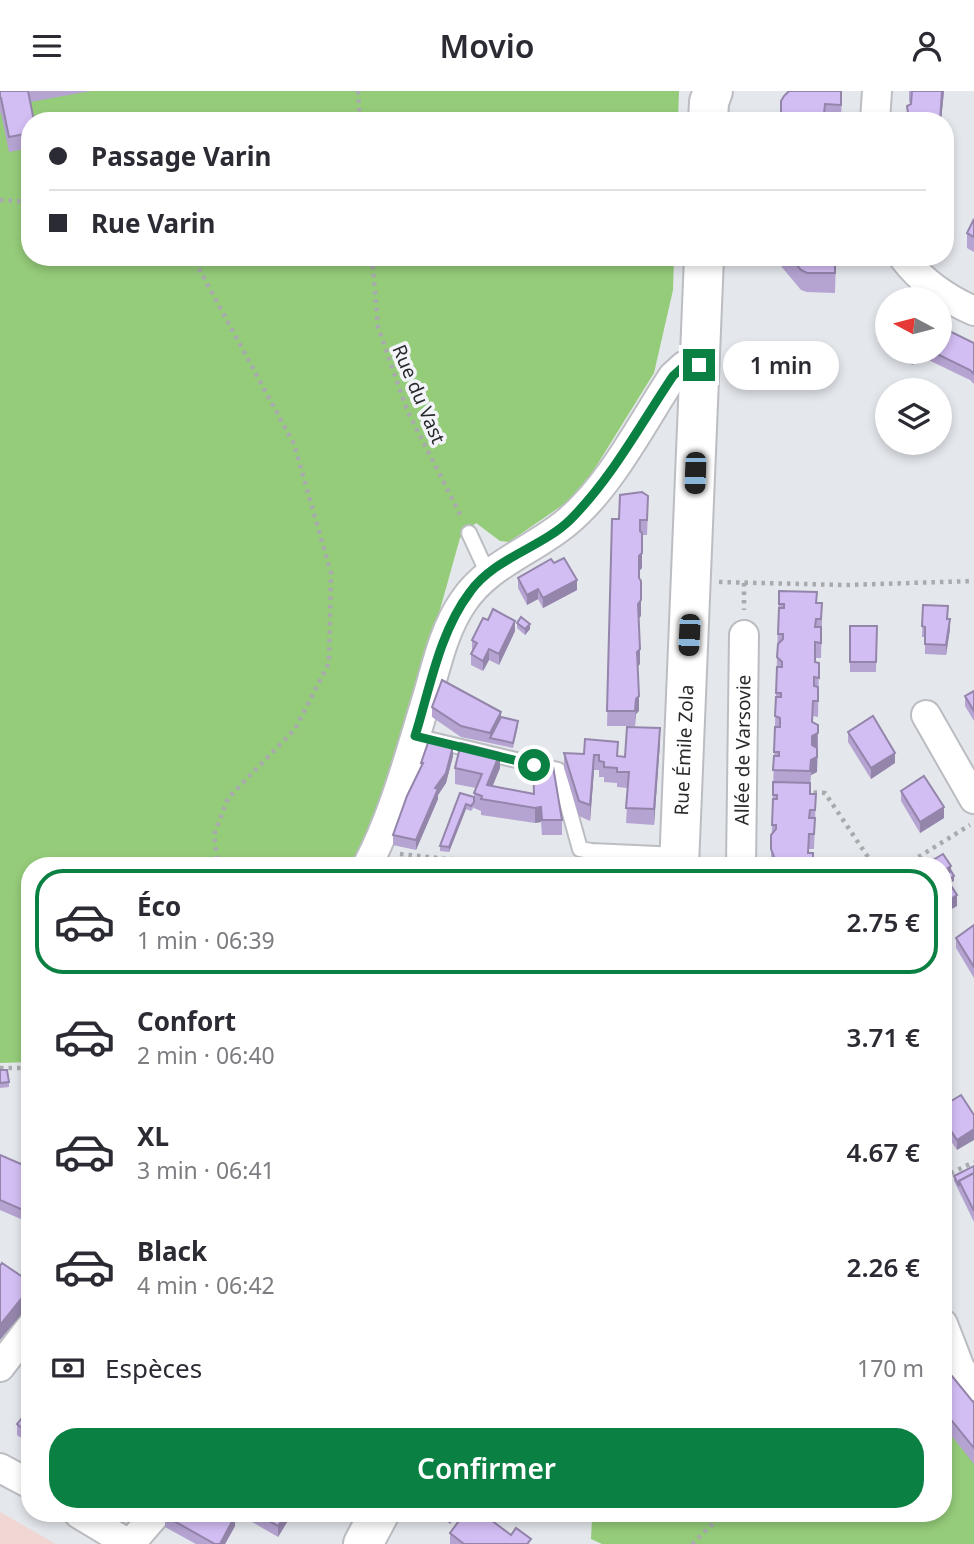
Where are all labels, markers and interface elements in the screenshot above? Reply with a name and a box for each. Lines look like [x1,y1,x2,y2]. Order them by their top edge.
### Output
text: Movio [439,24,535,67]
icon: menu [28,27,66,65]
icon: person [908,27,946,65]
text: Passage Varin [91,138,271,174]
text: Rue Varin [91,205,216,241]
north arrow [875,287,952,364]
map controls [875,287,952,455]
street label: Rue du Vast [386,340,452,448]
callout: 1 min [724,341,839,389]
route end [683,349,715,381]
text: 1 min [750,349,812,381]
button: layers [875,378,952,455]
car [684,452,707,494]
car [678,613,701,657]
street label: Allée de Varsovie [729,674,756,826]
street label: Rue Émile Zola [668,684,699,816]
route start [518,749,550,781]
text: Éco [137,888,181,924]
icon: car [53,890,116,953]
text: 2.75 € [847,904,920,940]
text: 1 min · 06:39 [137,924,275,956]
text: Confort [137,1003,236,1039]
icon: car [53,1005,116,1068]
text: 3.71 € [847,1019,920,1055]
text: 2 min · 06:40 [137,1039,275,1071]
text: XL [137,1118,169,1154]
icon: car [53,1120,116,1183]
text: 4.67 € [847,1134,920,1170]
text: 3 min · 06:41 [137,1154,275,1186]
text: Black [137,1233,207,1269]
icon: car [53,1235,116,1298]
text: 2.26 € [847,1249,920,1285]
text: 4 min · 06:42 [137,1269,275,1301]
icon: cash [49,1349,87,1387]
text: Espèces [105,1350,202,1386]
text: 170 m [857,1352,924,1384]
button: Confirmer [49,1428,924,1508]

